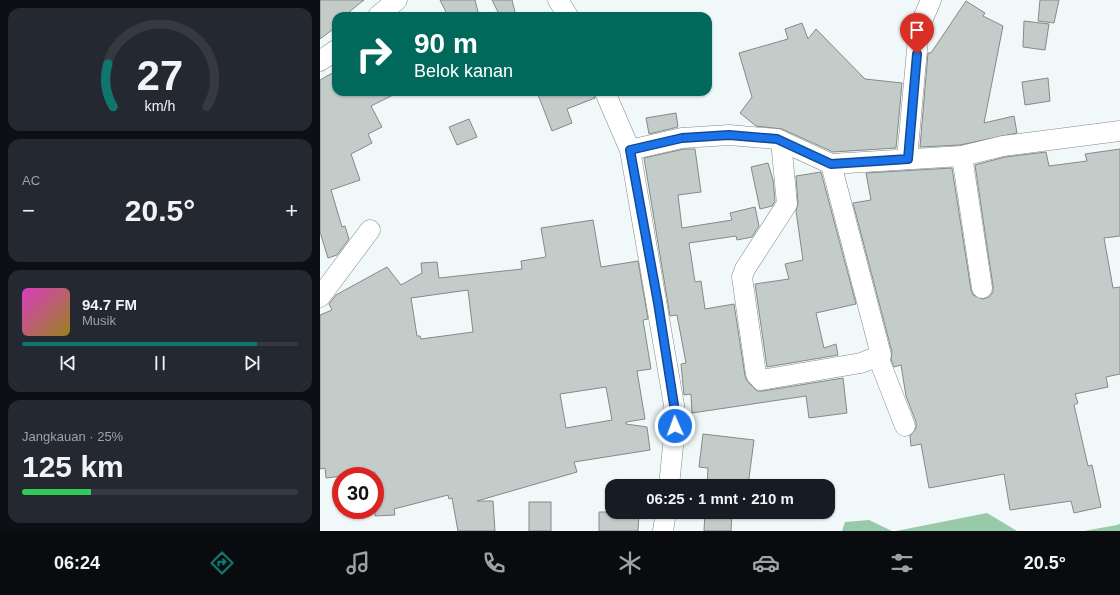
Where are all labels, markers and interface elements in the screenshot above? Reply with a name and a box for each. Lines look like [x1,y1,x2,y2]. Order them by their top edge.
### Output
pin [900,13,934,54]
icon: arrive [906,19,928,41]
icon: right [348,28,400,80]
text: 90 m [414,28,478,59]
text: 27 [137,52,183,99]
text: Belok kanan [414,61,513,81]
text: km/h [145,98,176,114]
text: AC [22,173,40,188]
text: 20.5° [125,194,195,227]
text: − [22,198,35,223]
text: + [285,198,298,223]
text: 94.7 FM [82,296,137,313]
text: Musik [82,313,116,328]
icon: previous [57,352,79,374]
icon: pause [149,352,171,374]
icon: next [241,352,263,374]
position arrow [654,405,696,447]
text: Jangkauan · 25% [22,429,123,444]
text: 125 km [22,450,124,483]
speed limit sign: 30 [332,467,384,519]
text: 06:25 · 1 mnt · 210 m [646,490,794,507]
icon: directions [208,549,236,577]
icon: music [344,549,372,577]
icon: phone [480,549,508,577]
icon: climate [616,549,644,577]
icon: car [752,549,780,577]
icon: filters [888,549,916,577]
text: 06:24 [54,553,100,573]
text: 20.5° [1024,553,1066,573]

